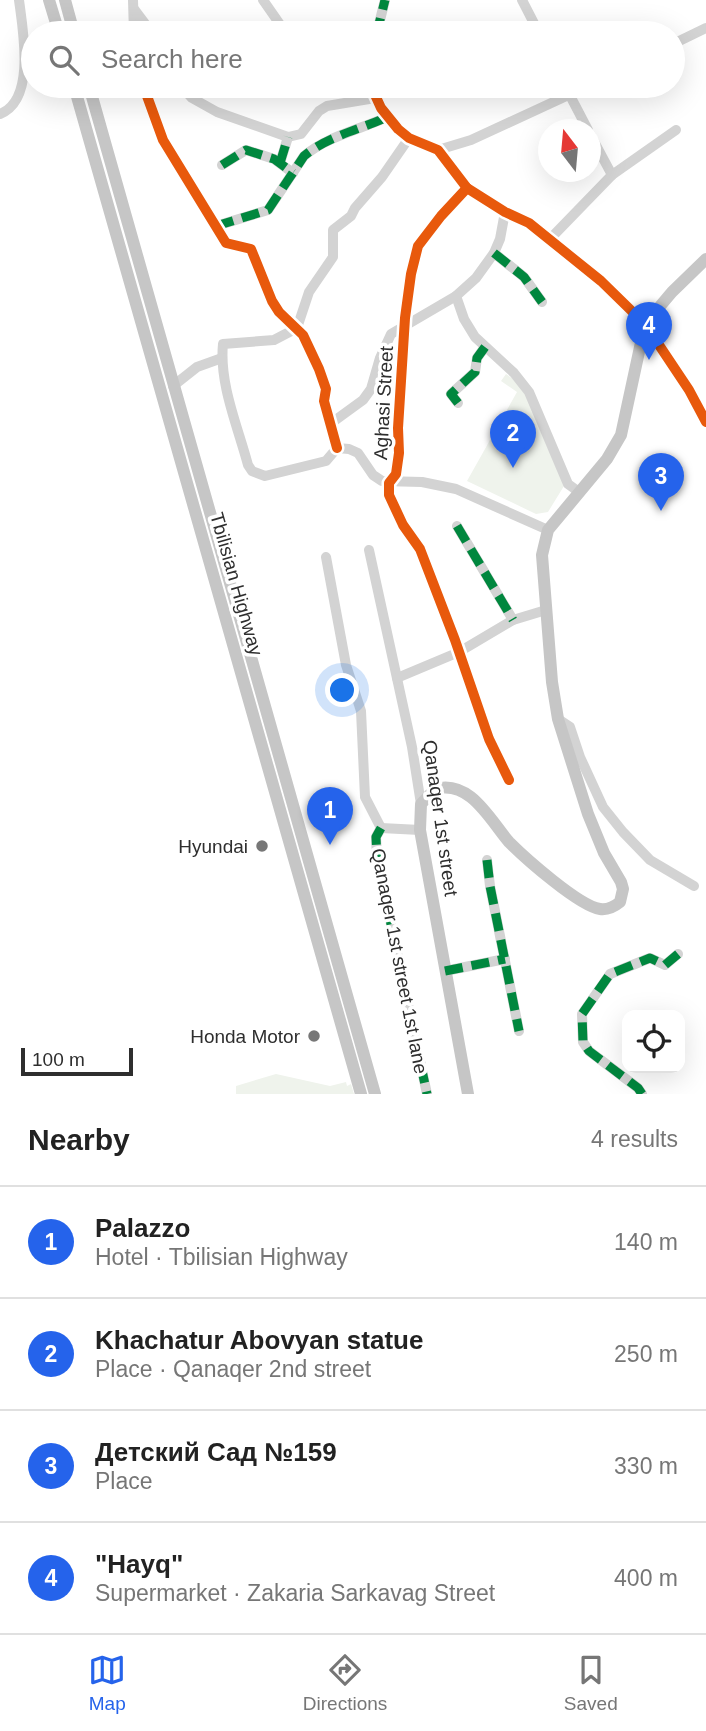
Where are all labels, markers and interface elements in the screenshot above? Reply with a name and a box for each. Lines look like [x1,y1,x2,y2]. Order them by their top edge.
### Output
search box [21,21,685,98]
icon: search [45,41,83,79]
text: Search here [101,44,243,74]
north arrow [538,119,601,182]
pin: 4 [626,302,672,360]
street label: Aghasi Street [370,345,397,461]
pin: 2 [490,410,536,468]
pin: 3 [638,453,684,511]
street label: Tbilisian Highway [206,510,267,659]
your location [325,673,359,707]
street label: Qanaqer 1st street [419,739,462,898]
pin: 1 [307,787,353,845]
place label: Hyundai [178,836,248,857]
marker: Hyundai [254,838,270,854]
street label: Qanaqer 1st street 1st lane [367,847,432,1076]
map controls [622,1010,685,1073]
button: locate [622,1010,685,1073]
place label: Honda Motor [190,1026,301,1047]
marker: Honda Motor [306,1028,322,1044]
scale bar [21,1045,133,1077]
text: 100 m [32,1049,85,1070]
text: Nearby [28,1123,130,1156]
text: 4 results [591,1126,678,1152]
text: Palazzo [95,1213,190,1243]
text: 1 [45,1229,57,1255]
text: 140 m [614,1229,678,1255]
text: Hotel · Tbilisian Highway [95,1244,348,1270]
text: Khachatur Abovyan statue [95,1325,423,1355]
text: 2 [45,1341,57,1367]
text: 250 m [614,1341,678,1367]
text: Place · Qanaqer 2nd street [95,1356,371,1382]
text: Детский Сад №159 [95,1437,337,1467]
text: 3 [45,1453,57,1479]
text: 330 m [614,1453,678,1479]
text: Place [95,1468,153,1494]
text: "Hayq" [95,1549,183,1579]
text: 4 [45,1565,57,1591]
text: 400 m [614,1565,678,1591]
text: Supermarket · Zakaria Sarkavag Street [95,1580,495,1606]
tab: Map [88,1651,126,1715]
tab: Directions [303,1651,387,1715]
tab: Saved [564,1651,618,1715]

